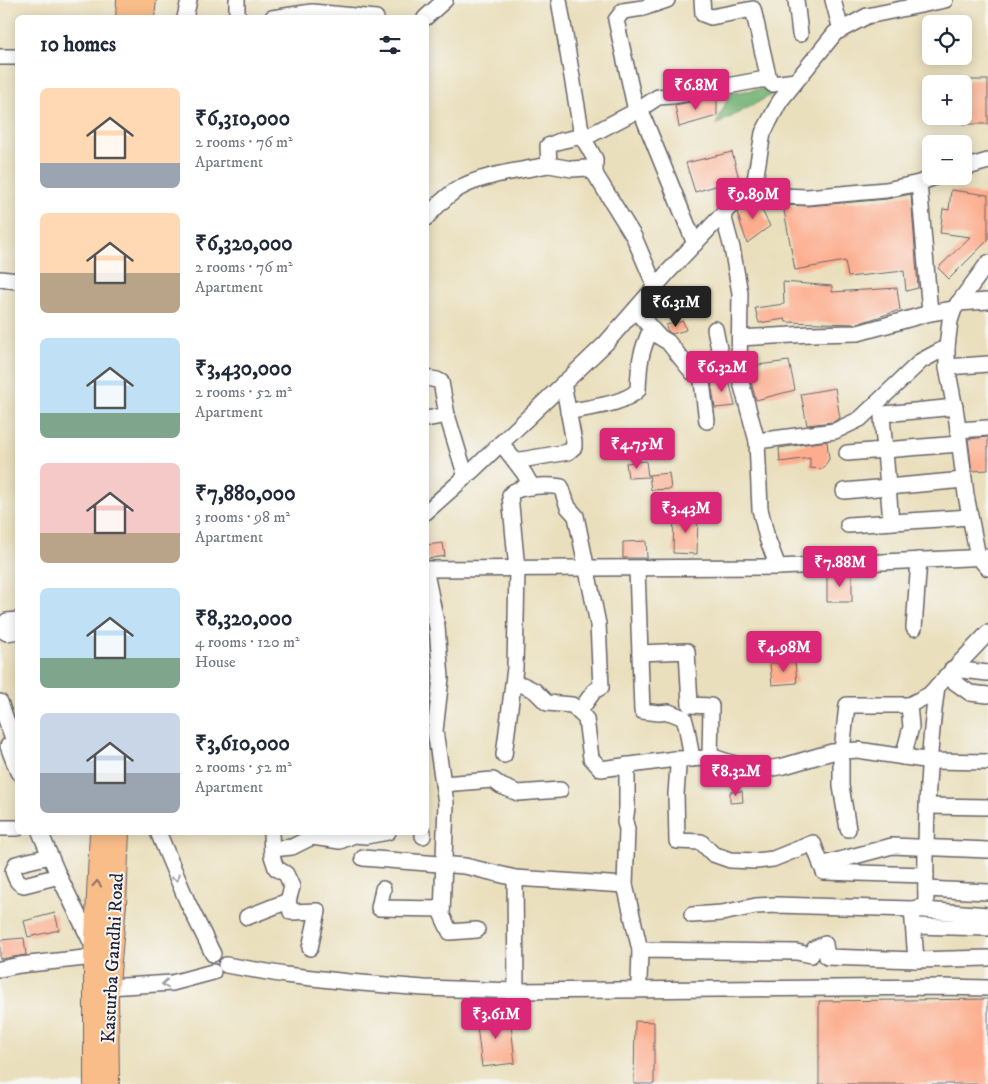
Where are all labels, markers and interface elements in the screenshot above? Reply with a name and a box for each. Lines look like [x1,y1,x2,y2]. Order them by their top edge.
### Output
map controls [922,15,972,185]
button: locate [922,15,972,65]
icon: filters [376,31,404,59]
text: 10 homes [40,32,116,58]
pin: ₹6.8M [661,68,731,111]
text: ₹6.8M [674,75,718,95]
button: + [922,75,972,125]
text: ₹6,310,000 [195,106,290,132]
icon: home [80,108,140,168]
text: 2 rooms · 76 m² [195,132,293,152]
button: − [922,135,972,185]
text: Apartment [195,152,263,172]
pin: ₹9.89M [712,178,794,220]
text: ₹9.89M [727,184,779,204]
text: ₹6,320,000 [195,231,293,257]
icon: home [80,233,140,293]
text: 2 rooms · 76 m² [195,257,293,277]
text: Apartment [195,277,263,297]
pin: ₹6.31M [635,286,717,328]
text: ₹6.31M [652,292,700,312]
pin: ₹6.32M [681,350,763,393]
text: ₹3,430,000 [195,356,292,382]
text: ₹6.32M [697,357,747,377]
icon: home [80,358,140,418]
text: 2 rooms · 52 m² [195,382,292,402]
text: Apartment [195,402,263,422]
pin: ₹4.75M [596,428,678,470]
text: ₹4.75M [611,434,663,454]
text: ₹7,880,000 [195,481,295,507]
icon: home [80,483,140,543]
pin: ₹3.43M [645,492,727,534]
text: ₹3.43M [662,498,710,518]
text: 3 rooms · 98 m² [195,507,290,527]
text: Apartment [195,527,263,547]
pin: ₹7.88M [799,546,881,588]
text: ₹7.88M [814,552,866,572]
text: ₹8,320,000 [195,606,292,632]
icon: home [80,608,140,668]
pin: ₹4.98M [743,630,825,673]
text: 4 rooms · 120 m² [195,632,300,652]
text: ₹4.98M [757,637,811,657]
text: House [195,652,236,672]
text: ₹3,610,000 [195,731,290,757]
icon: home [80,733,140,793]
pin: ₹8.32M [695,754,777,797]
text: 2 rooms · 52 m² [195,757,292,777]
text: ₹8.32M [711,761,761,781]
text: Apartment [195,777,263,797]
street label: Kasturba Gandhi Road [97,872,129,1044]
one-way arrow [170,873,181,882]
one-way arrow [92,879,103,887]
one-way arrow [161,978,169,989]
pin: ₹3.61M [455,998,537,1040]
text: ₹3.61M [472,1004,520,1024]

